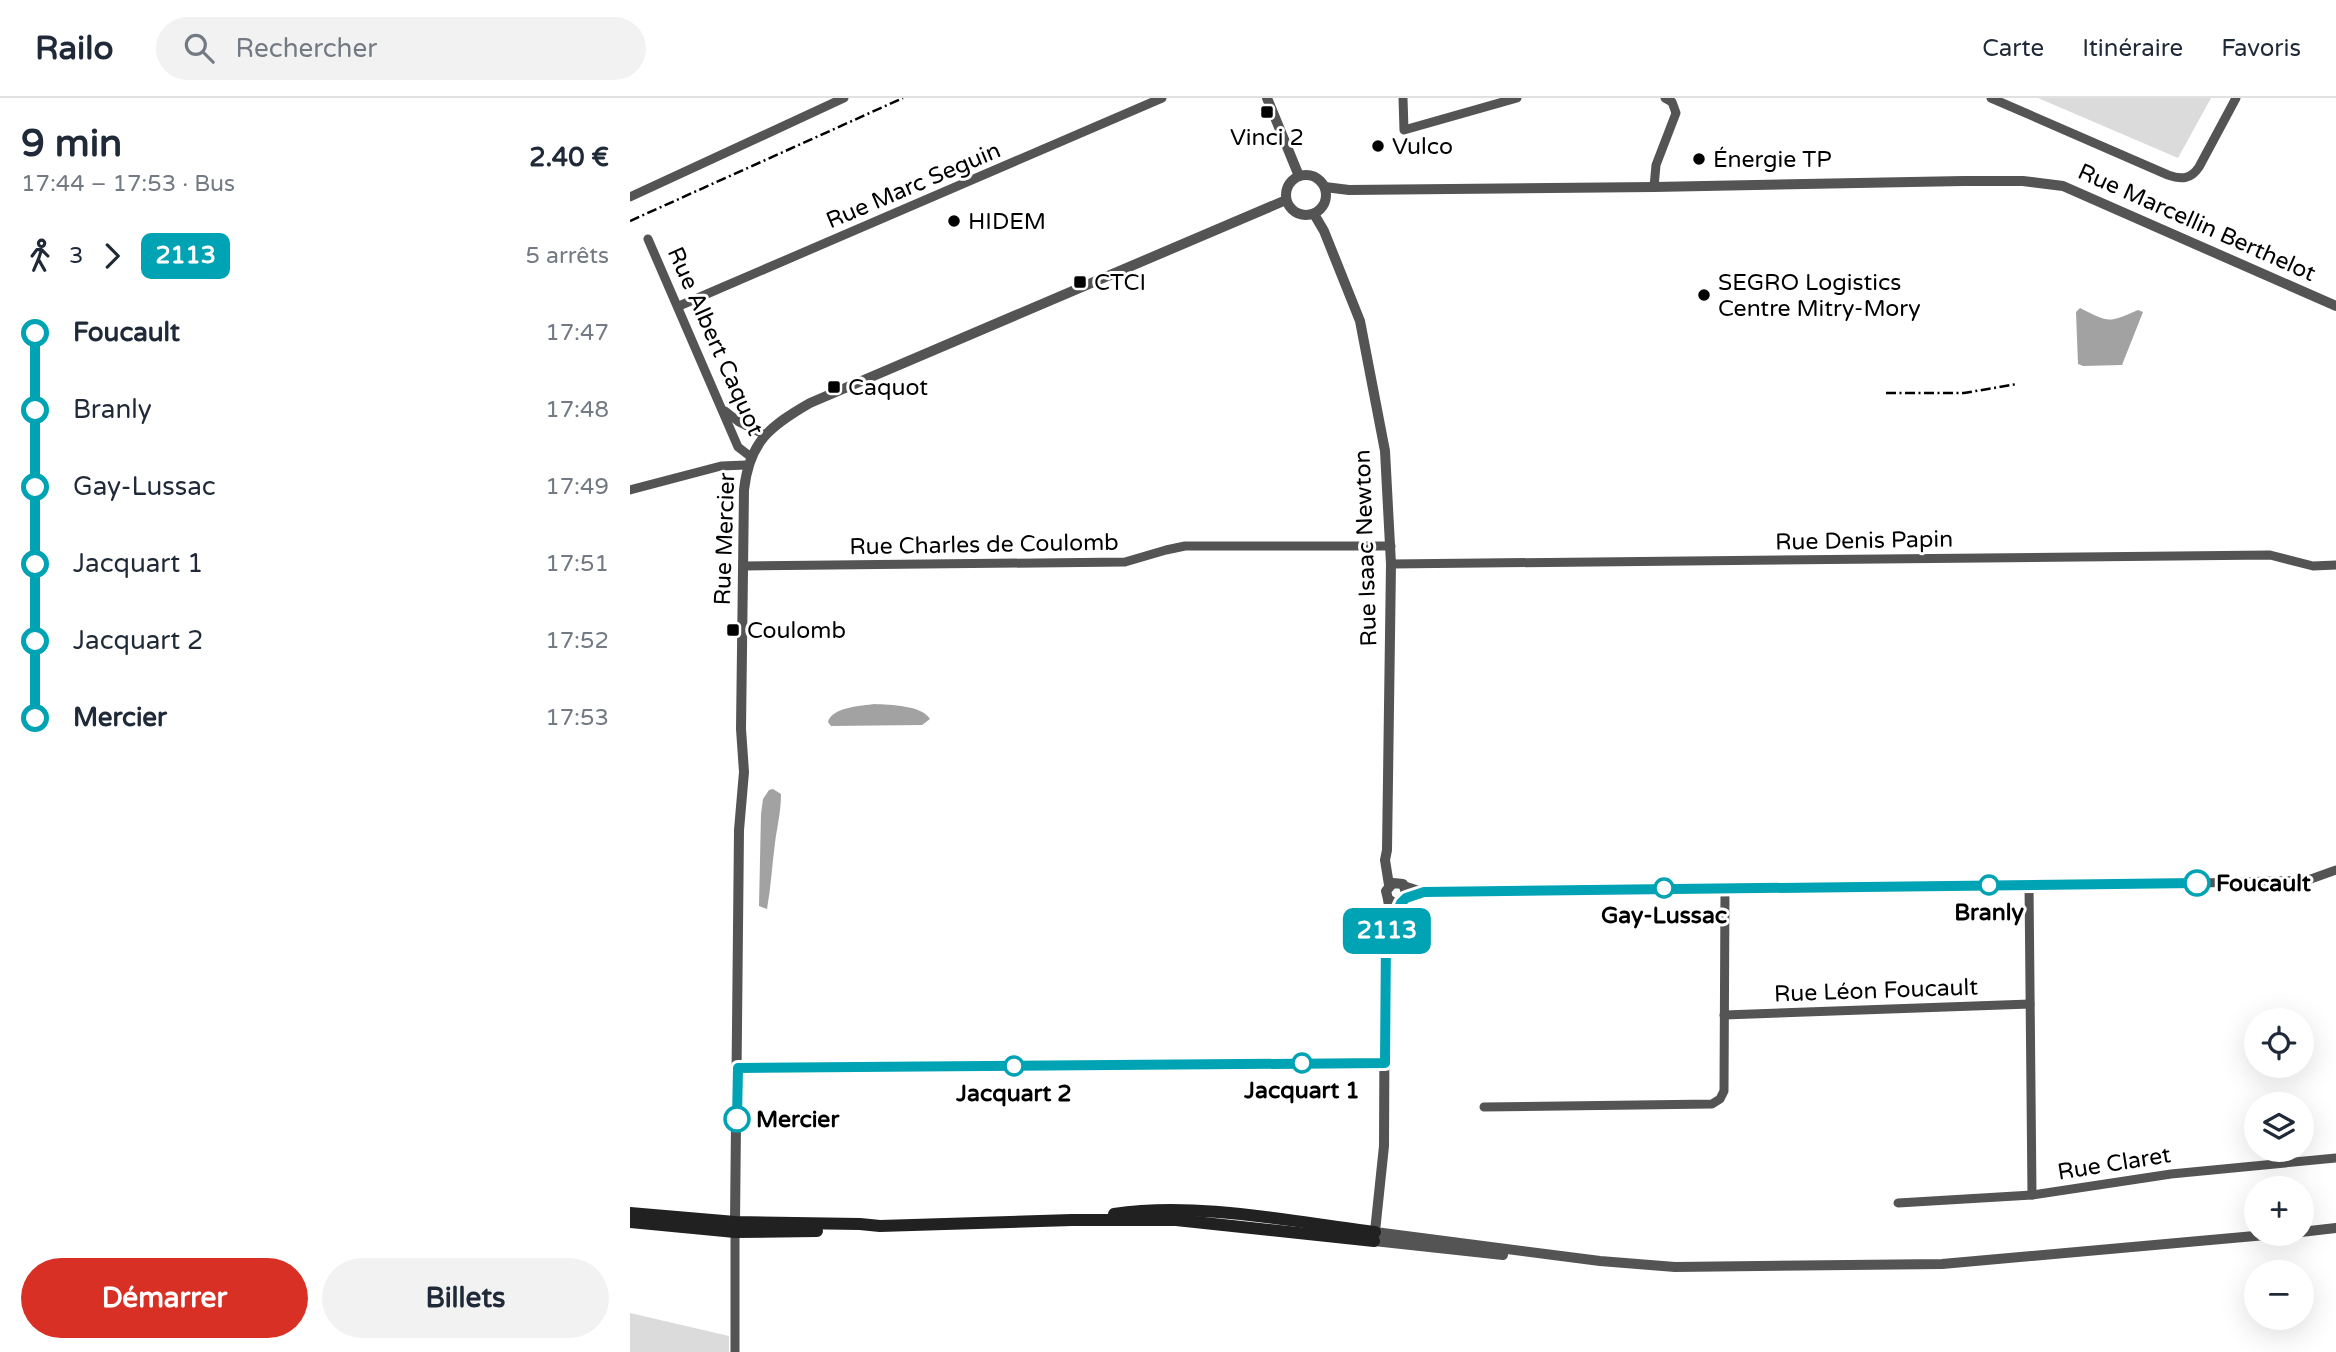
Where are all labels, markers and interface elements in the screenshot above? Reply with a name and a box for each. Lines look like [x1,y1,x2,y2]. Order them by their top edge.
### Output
search box [156,17,646,80]
text: Railo [35,29,114,68]
icon: search [180,29,218,67]
text: Rechercher [236,33,377,64]
text: Carte [1982,34,2044,63]
text: Itinéraire [2082,34,2183,63]
text: Favoris [2221,34,2301,63]
marker: Vinci 2 [1259,104,1275,120]
text: 9 min [21,121,122,167]
place label: Vinci 2 [1230,124,1304,152]
place label: Vulco [1392,133,1453,161]
street label: Rue Marc Seguin [822,137,1005,235]
marker: Vulco [1370,138,1386,154]
text: 2.40 € [529,142,609,173]
place label: Énergie TP [1713,146,1832,174]
marker: Énergie TP [1691,151,1707,167]
street label: Rue Marcellin Berthelot [2073,158,2320,288]
text: 17:44 – 17:53 · Bus [21,170,235,198]
place label: HIDEM [968,208,1046,236]
marker: HIDEM [946,213,962,229]
icon: walk [21,237,59,275]
icon: forward [93,237,131,275]
text: 2113 [155,241,216,270]
text: 3 [69,242,83,270]
text: 5 arrêts [526,242,609,270]
street label: Rue Albert Caquot [661,243,769,440]
place label: CTCI [1094,269,1146,297]
place label: SEGRO Logistics Centre Mitry-Mory [1718,269,1921,323]
marker: CTCI [1072,274,1088,290]
marker: SEGRO Logistics Centre Mitry-Mory [1696,287,1712,303]
text: Foucault [73,317,180,348]
text: 17:47 [545,319,609,347]
place label: Caquot [848,374,928,402]
marker: Caquot [826,379,842,395]
text: Branly [73,394,152,425]
text: 17:48 [545,396,609,424]
street label: Rue Isaac Newton [1349,449,1383,647]
text: Gay-Lussac [73,471,216,502]
street label: Rue Mercier [709,472,741,606]
text: 17:49 [545,473,609,501]
street label: Rue Denis Papin [1775,525,1953,557]
street label: Rue Charles de Coulomb [849,529,1119,561]
text: Jacquart 1 [73,548,203,579]
text: 17:51 [545,550,609,578]
place label: Coulomb [747,617,846,645]
marker: Coulomb [725,622,741,638]
text: Jacquart 2 [73,625,203,656]
text: 17:52 [545,627,609,655]
text: Mercier [73,702,167,733]
text: 17:53 [545,704,609,732]
marker: Foucault [2184,870,2210,896]
place label: Foucault [2216,870,2311,898]
marker: Branly [1979,875,1999,895]
marker: Gay-Lussac [1654,878,1674,898]
place label: Branly [1954,899,2024,927]
place label: Gay-Lussac [1601,902,1727,930]
line badge: 2113 [1338,908,1436,954]
text: 2113 [1357,916,1417,945]
street label: Rue Léon Foucault [1773,973,1979,1009]
map controls [2244,1008,2314,1330]
button: locate [2244,1008,2314,1078]
marker: Jacquart 1 [1292,1053,1312,1073]
marker: Jacquart 2 [1004,1056,1024,1076]
place label: Jacquart 1 [1243,1077,1360,1105]
place label: Jacquart 2 [955,1080,1072,1108]
button: layers [2244,1092,2314,1162]
marker: Mercier [724,1106,750,1132]
place label: Mercier [756,1106,840,1134]
street label: Rue Claret [2056,1141,2173,1187]
button: + [2244,1176,2314,1246]
button: Démarrer [21,1258,308,1338]
button: Billets [322,1258,609,1338]
button: − [2244,1260,2314,1330]

